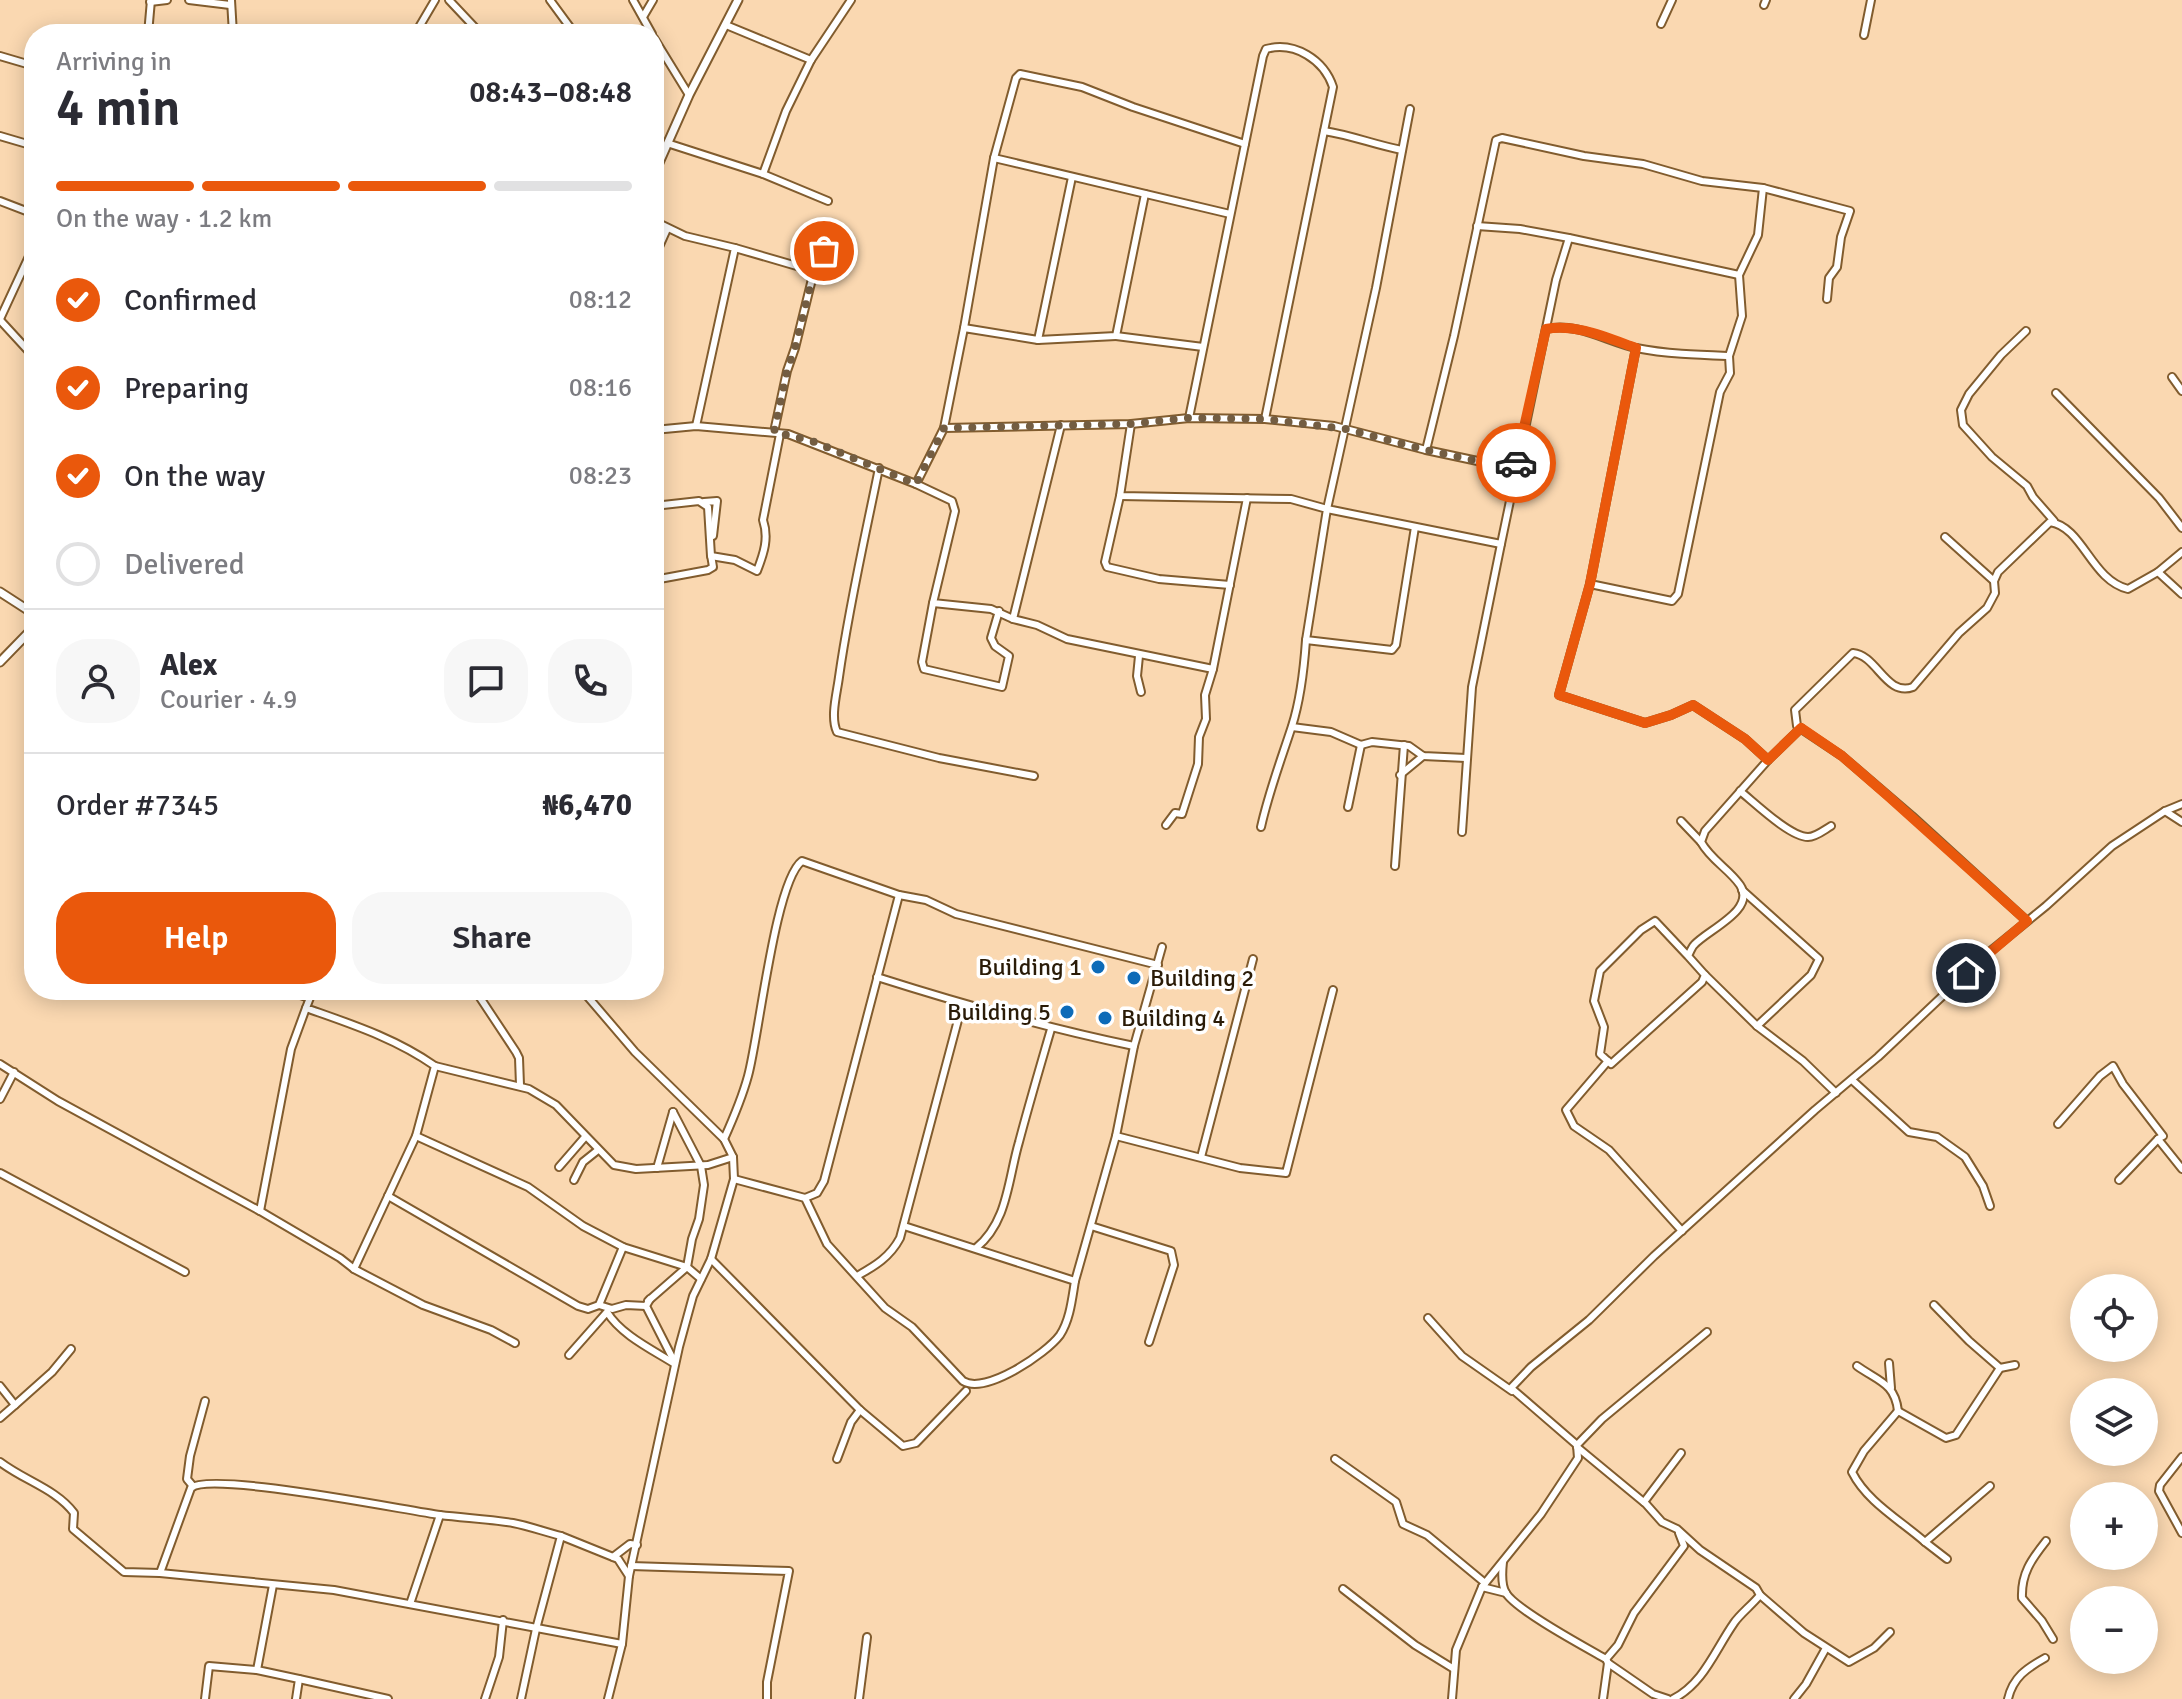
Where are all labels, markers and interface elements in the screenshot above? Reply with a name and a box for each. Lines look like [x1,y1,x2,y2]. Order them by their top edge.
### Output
text: Arriving in [56,46,172,78]
text: 08:43–08:48 [469,74,632,111]
text: 4 min [56,76,181,140]
text: On the way · 1.2 km [56,203,272,235]
pin [790,217,858,285]
icon: bag [802,229,846,273]
icon: check [56,278,100,322]
text: Confirmed [124,282,257,319]
text: 08:12 [569,284,632,316]
icon: check [56,366,100,410]
text: Preparing [124,370,249,407]
text: 08:16 [569,372,632,404]
courier [1476,423,1556,503]
icon: car [1494,441,1538,485]
icon: check [56,454,100,498]
text: On the way [124,458,265,495]
text: 08:23 [569,460,632,492]
text: Delivered [124,546,245,583]
button: person [56,639,140,723]
button: chat [444,639,528,723]
button: phone [548,639,632,723]
text: Alex [160,647,217,684]
text: Courier · 4.9 [160,684,297,716]
text: Order #7345 [56,787,219,824]
text: ₦6,470 [542,787,632,824]
button: Help [56,892,336,984]
button: Share [352,892,632,984]
pin [1932,939,2000,1007]
icon: home [1944,951,1988,995]
place label: Building 1 [978,952,1082,982]
marker: Building 1 [1089,958,1107,976]
place label: Building 2 [1150,963,1254,993]
marker: Building 2 [1125,969,1143,987]
place label: Building 5 [947,997,1051,1027]
marker: Building 5 [1058,1003,1076,1021]
place label: Building 4 [1121,1003,1225,1033]
marker: Building 4 [1096,1009,1114,1027]
map controls [2070,1274,2158,1674]
button: locate [2070,1274,2158,1362]
button: layers [2070,1378,2158,1466]
button: + [2070,1482,2158,1570]
button: − [2070,1586,2158,1674]

